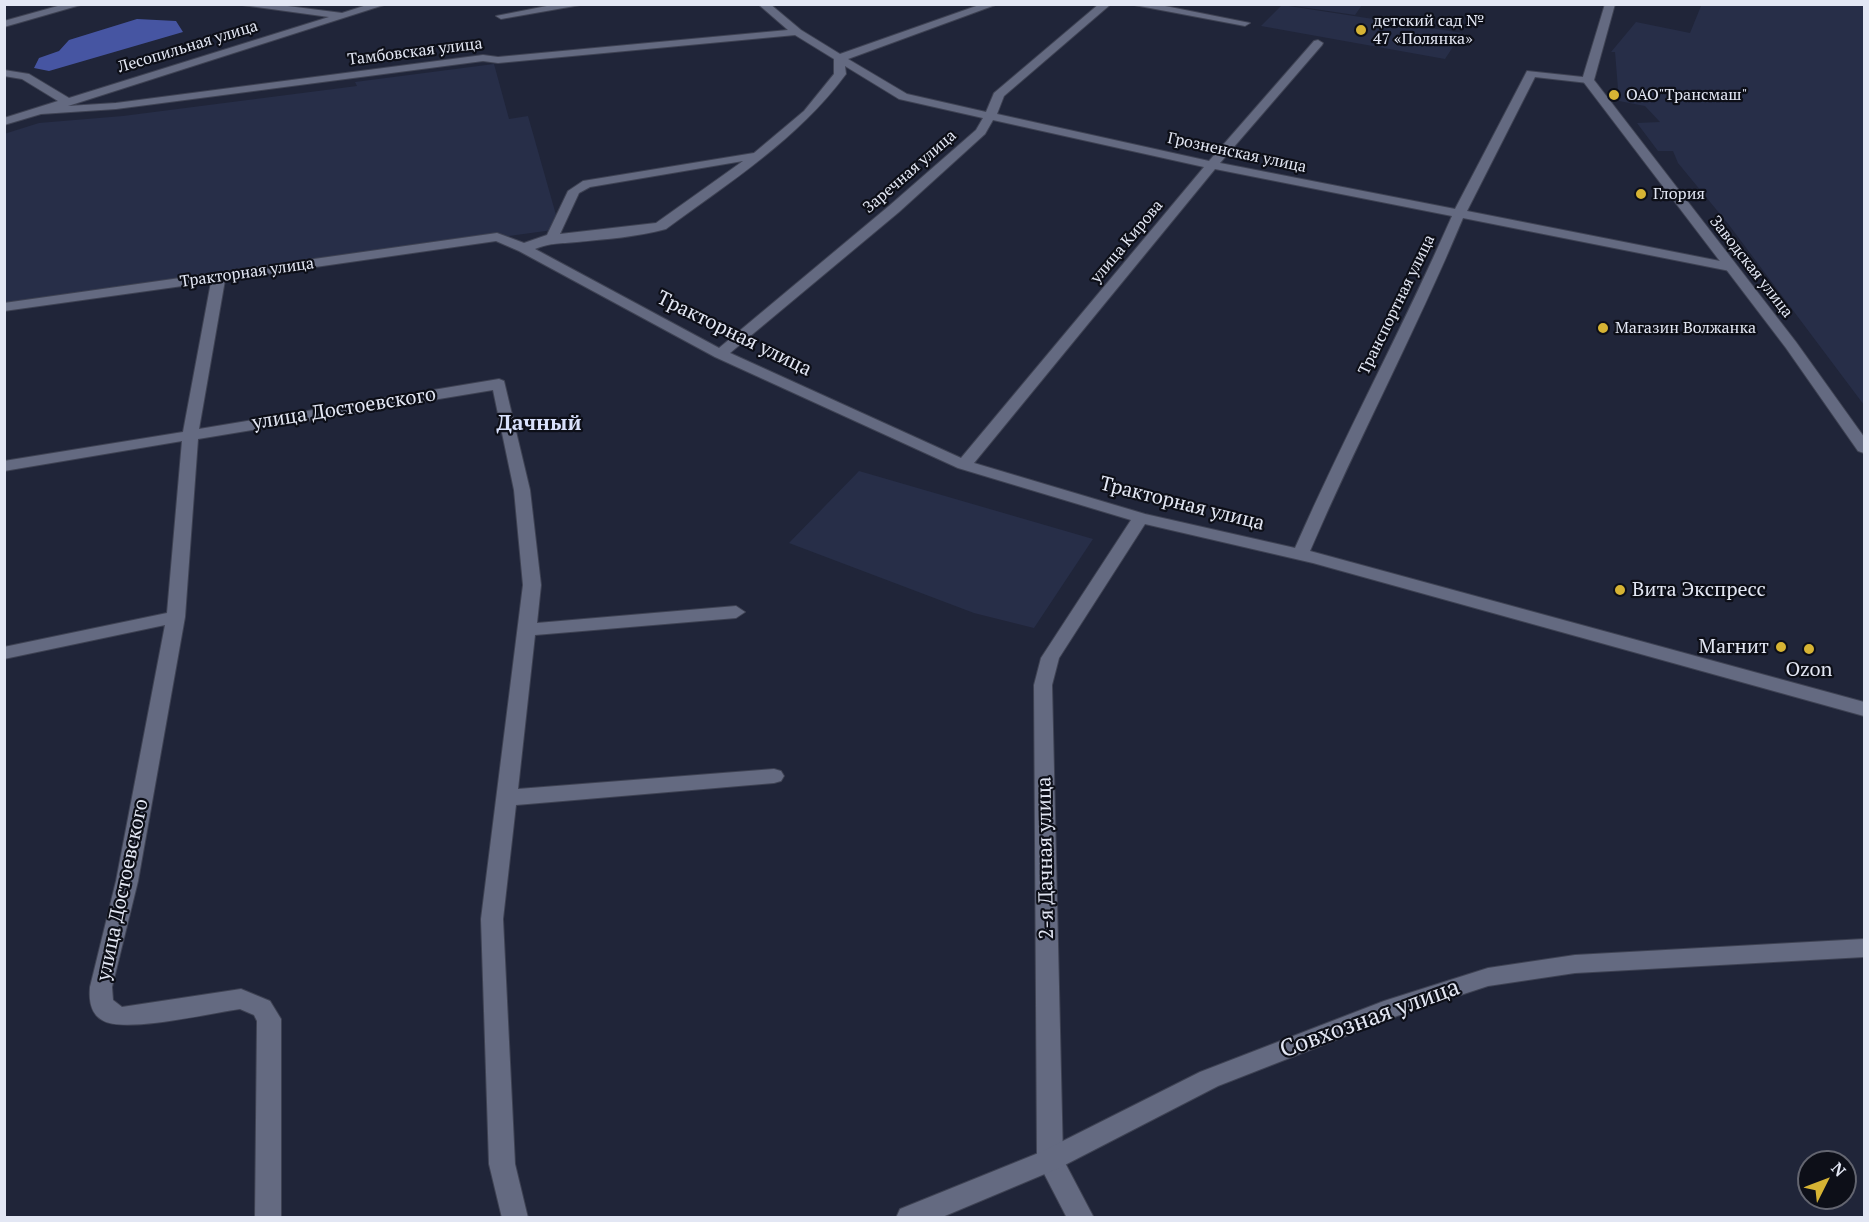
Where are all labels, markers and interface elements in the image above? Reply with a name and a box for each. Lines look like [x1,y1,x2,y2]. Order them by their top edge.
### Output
place label: детский сад № 47 «Полянка» [1373,11,1484,49]
street label: Лесопильная улица [116,17,260,77]
marker: детский сад № 47 «Полянка» [1354,23,1368,37]
street label: Тамбовская улица [346,34,484,70]
place label: ОАО"Трансмаш" [1626,85,1748,105]
marker: ОАО"Трансмаш" [1607,88,1621,102]
street label: Заречная улица [860,126,960,218]
street label: Грозненская улица [1166,129,1308,177]
place label: Глория [1653,184,1705,204]
marker: Глория [1634,187,1648,201]
street label: улица Кирова [1087,197,1167,287]
street label: Заводская улица [1705,212,1797,322]
street label: Транспортная улица [1355,232,1439,378]
street label: Тракторная улица [179,254,315,292]
street label: Тракторная улица [653,286,815,382]
place label: Магазин Волжанка [1615,318,1756,338]
marker: Магазин Волжанка [1596,321,1610,335]
street label: улица Достоевского [250,383,438,435]
district label: Дачный [496,411,582,437]
street label: Тракторная улица [1097,472,1267,536]
place label: Вита Экспресс [1632,578,1766,602]
marker: Вита Экспресс [1613,583,1627,597]
place label: Магнит [1699,635,1769,659]
marker: Магнит [1774,640,1788,654]
marker: Ozon [1802,642,1816,656]
place label: Ozon [1786,658,1832,682]
street label: 2-я Дачная улица [1033,777,1059,939]
street label: улица Достоевского [92,797,154,983]
street label: Совхозная улица [1276,973,1464,1065]
north arrow [1797,1150,1857,1210]
text: N [1827,1157,1851,1181]

